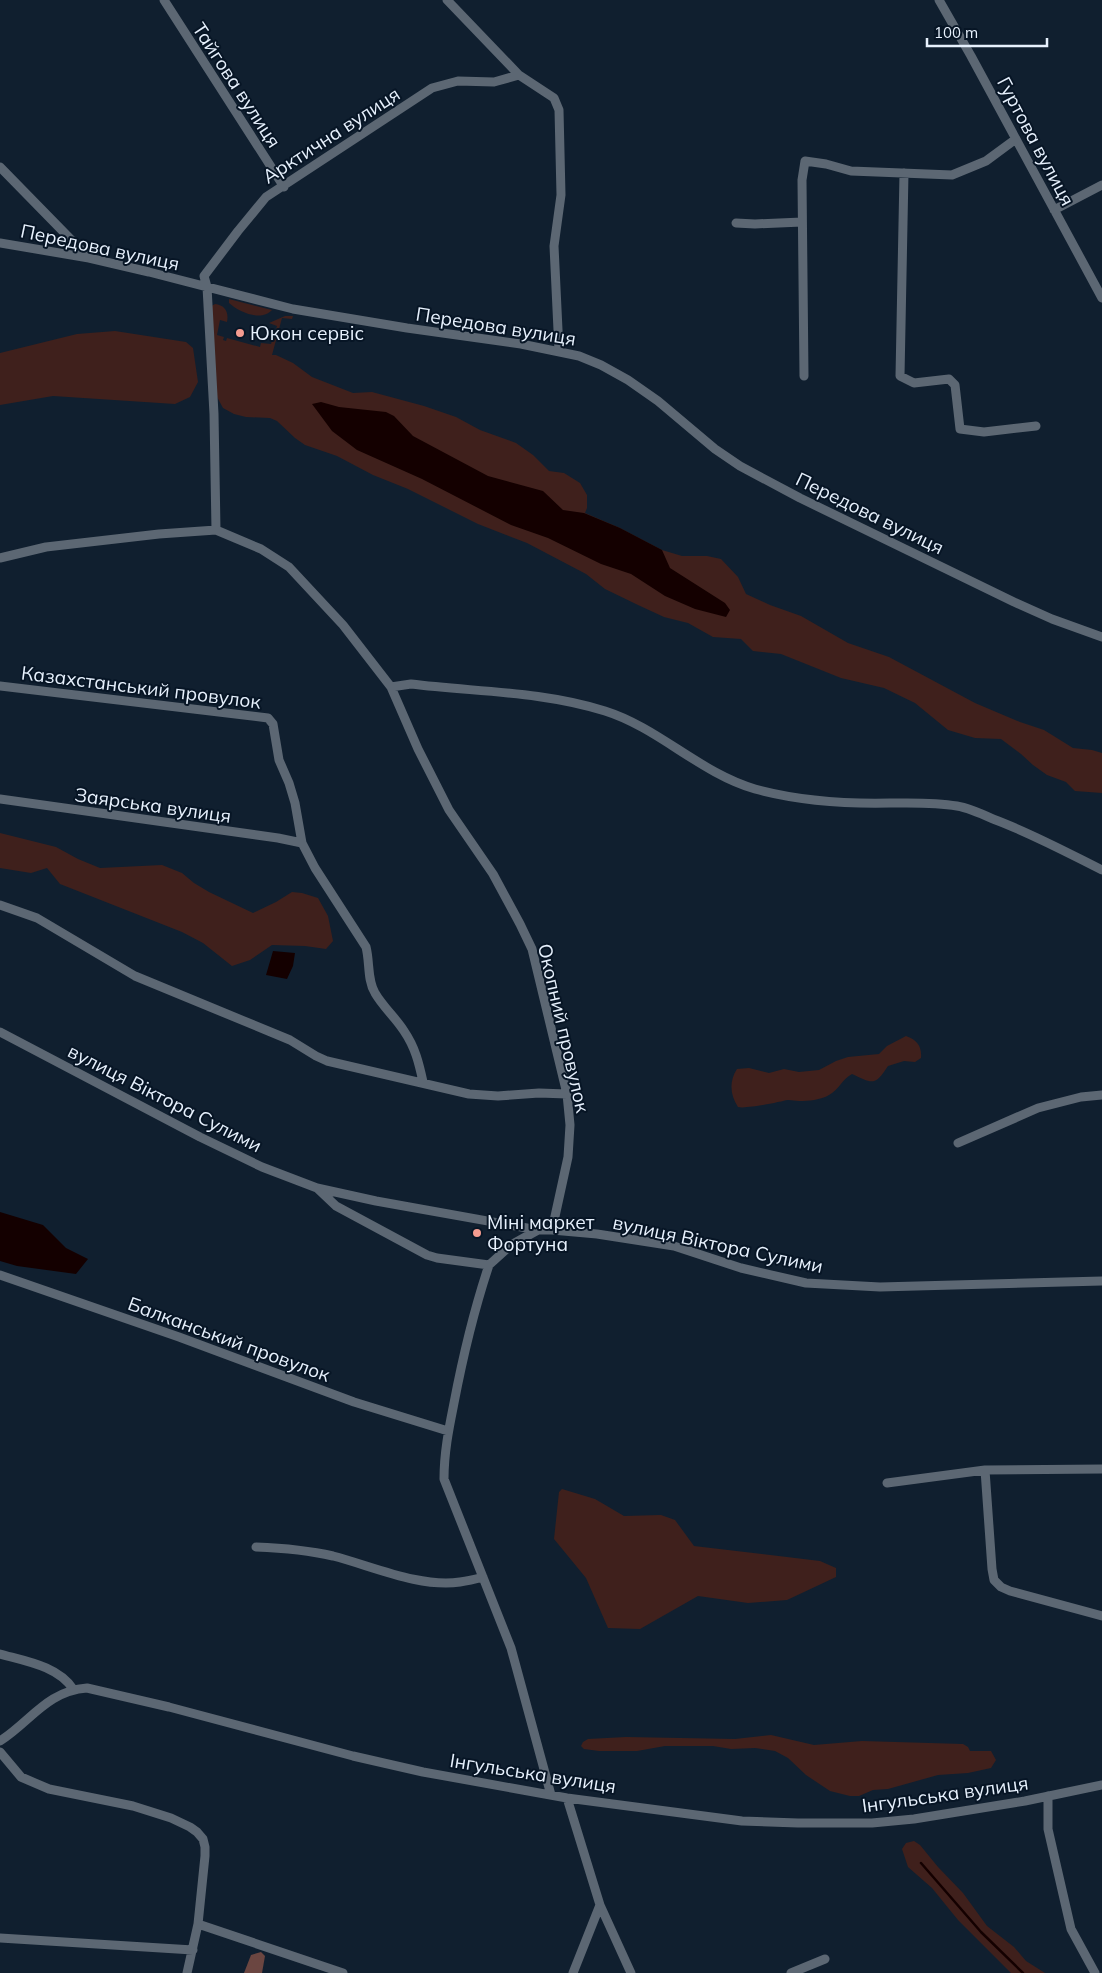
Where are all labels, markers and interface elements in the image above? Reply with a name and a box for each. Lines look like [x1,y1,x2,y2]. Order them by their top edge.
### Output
scale bar [927,15,1047,47]
street label: Тайгова вулиця [188,18,286,152]
text: 100 m [934,23,978,42]
street label: Гуртова вулиця [992,73,1080,209]
street label: Арктична вулиця [258,82,404,188]
street label: Передова вулиця [18,218,182,276]
street label: Передова вулиця [414,301,578,351]
place label: Юкон сервіс [250,321,364,345]
marker: Юкон сервіс [234,327,246,339]
street label: Передова вулиця [792,467,948,559]
street label: Казахстанський провулок [20,660,263,714]
street label: Заярська вулиця [73,782,233,828]
street label: Окопний провулок [533,941,595,1116]
street label: вулиця Віктора Сулими [64,1039,266,1157]
place label: Міні маркет Фортуна [487,1210,595,1256]
street label: вулиця Віктора Сулими [611,1210,825,1278]
marker: Міні маркет Фортуна [471,1227,483,1239]
street label: Балканський провулок [125,1291,334,1387]
street label: Інгульська вулиця [448,1748,618,1798]
street label: Інгульська вулиця [860,1770,1030,1818]

